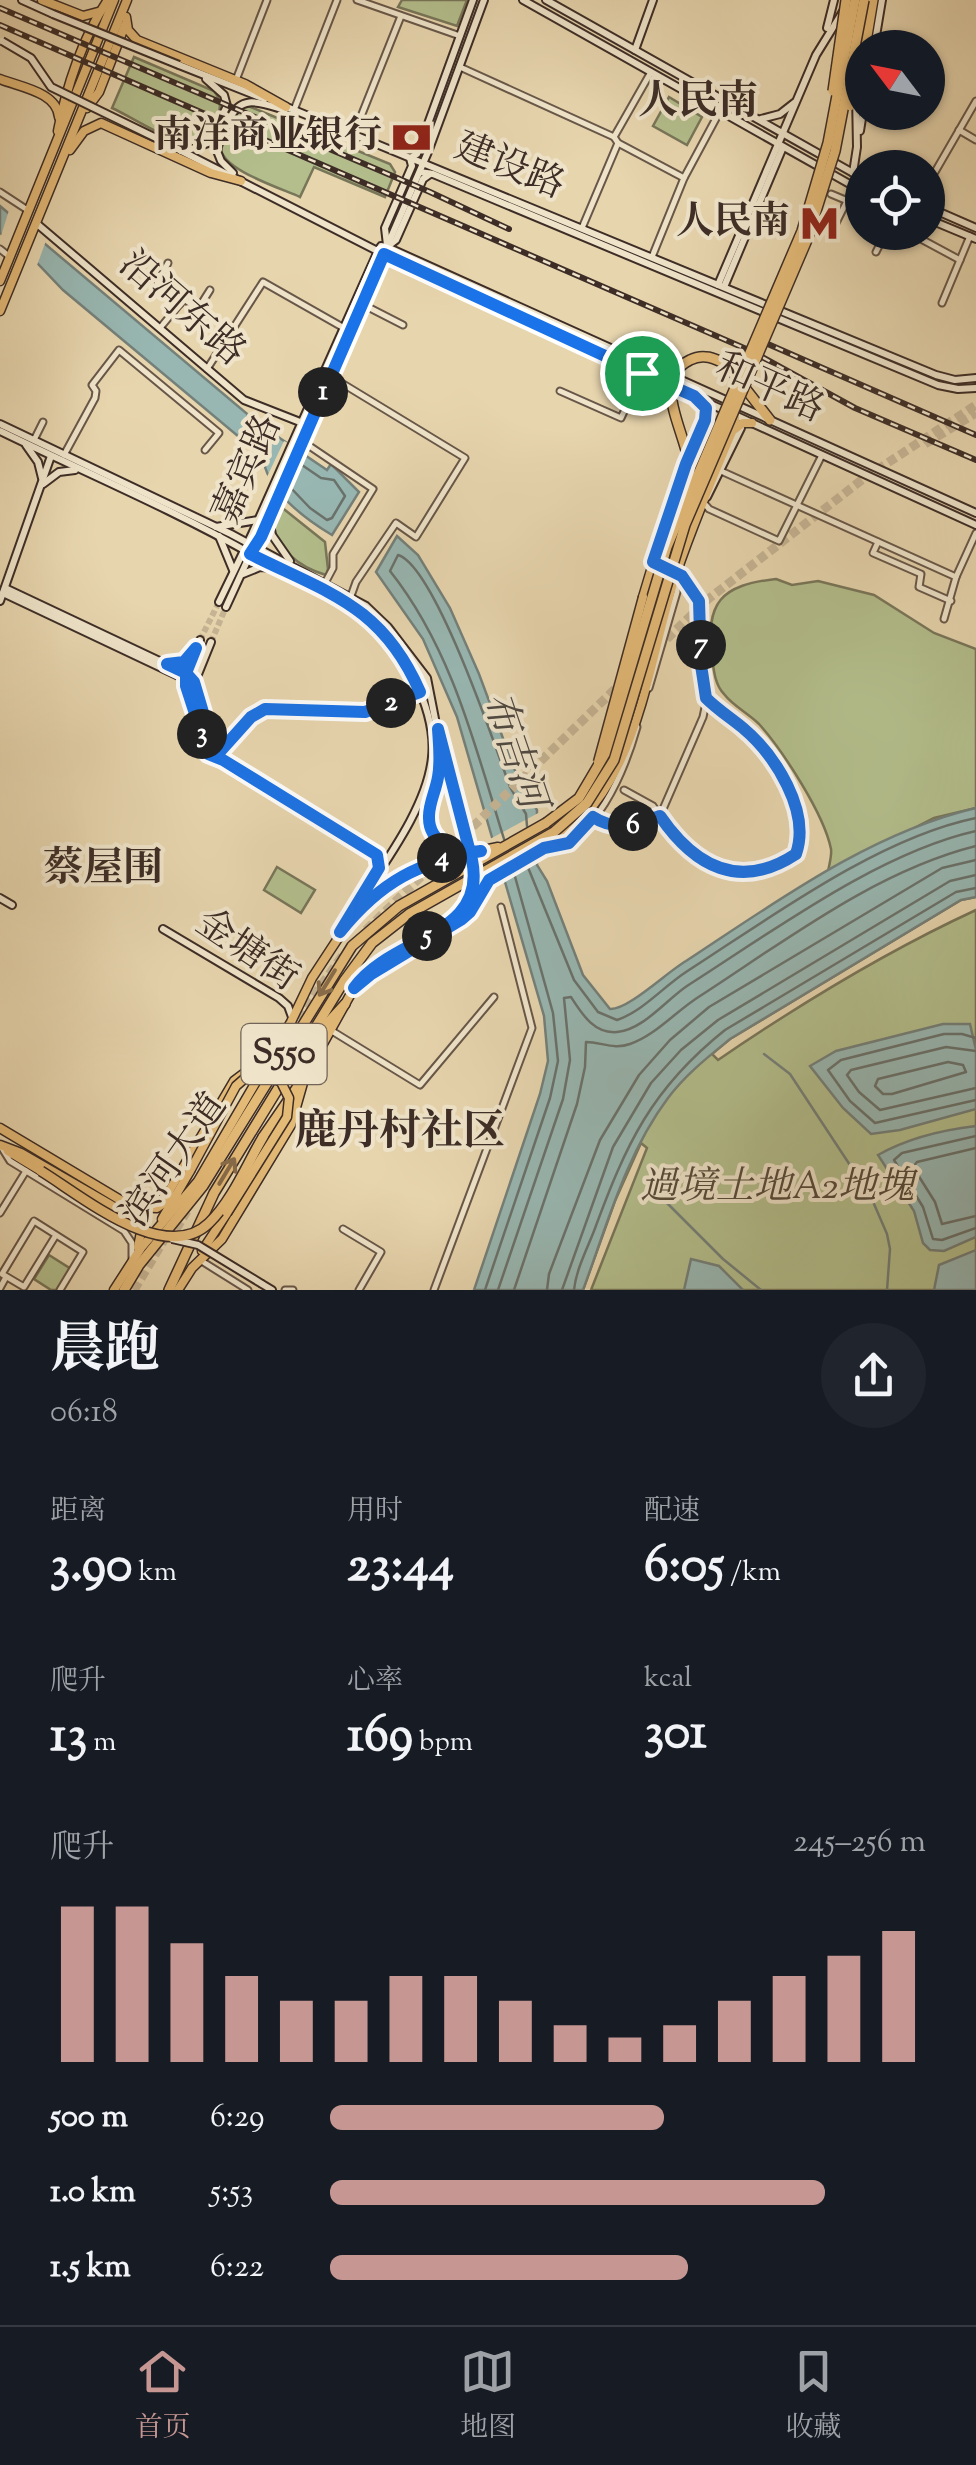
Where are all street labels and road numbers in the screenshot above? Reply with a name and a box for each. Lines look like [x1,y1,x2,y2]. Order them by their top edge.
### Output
street label: 建设路 [446,122,572,214]
street label: 沿河东路 [106,240,256,380]
street label: 和平路 [706,342,832,438]
street label: 嘉宾路 [201,407,297,533]
street label: 金塘街 [184,898,308,1006]
road number: S550 [242,1024,326,1084]
street label: 滨河大道 [110,1083,242,1239]

